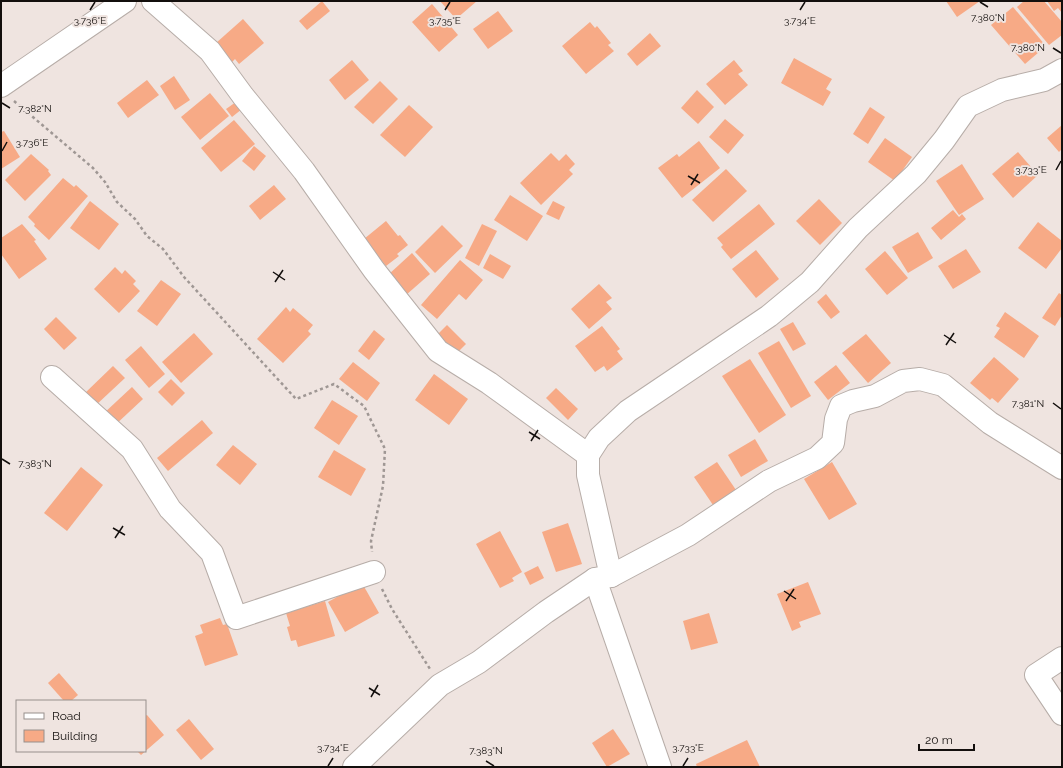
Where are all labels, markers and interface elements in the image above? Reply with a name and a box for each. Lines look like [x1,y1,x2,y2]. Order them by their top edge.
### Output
text: 7.380°N [971,12,1005,23]
text: 3.736°E [74,15,106,26]
text: 3.735°E [429,15,461,26]
text: 3.734°E [784,15,816,26]
text: 7.380°N [1011,42,1045,53]
text: 7.382°N [18,103,52,114]
text: 3.736°E [16,137,48,148]
text: 3.733°E [1015,164,1047,175]
text: 7.381°N [1012,398,1044,409]
text: 7.383°N [18,458,52,469]
legend [16,700,146,752]
text: Road [52,709,81,723]
scale bar [919,726,974,752]
text: Building [52,729,98,743]
text: 20 m [925,733,953,747]
text: 3.734°E [317,742,349,753]
text: 3.733°E [672,742,704,753]
text: 7.383°N [469,745,503,756]

